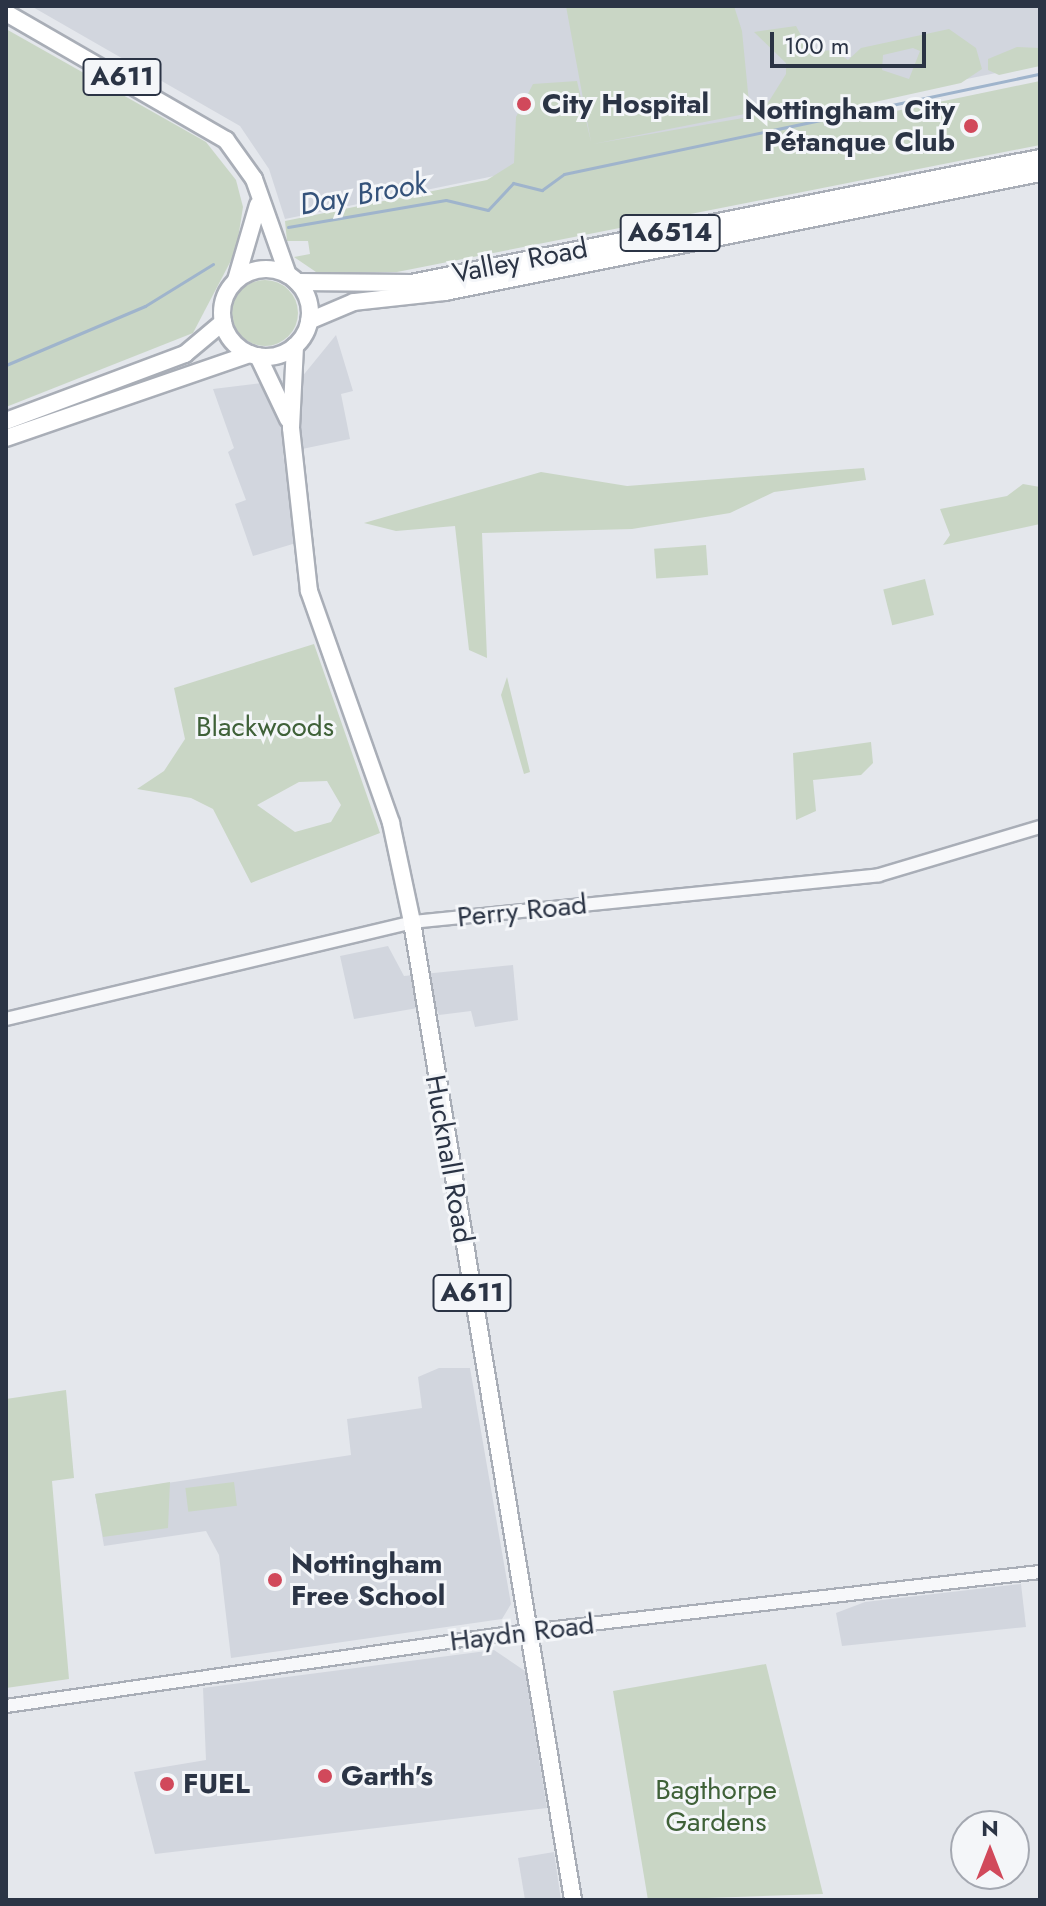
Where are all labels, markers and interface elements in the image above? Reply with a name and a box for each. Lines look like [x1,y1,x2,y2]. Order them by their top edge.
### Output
scale bar [774,16,930,66]
text: 100 m [784,28,850,63]
road number: A611 [82,55,162,99]
place label: City Hospital [542,87,709,121]
marker: City Hospital [513,93,535,115]
place label: Nottingham City Pétanque Club [744,93,955,159]
marker: Nottingham City Pétanque Club [962,117,980,135]
water label: Day Brook [297,165,429,223]
road number: A6514 [618,211,722,255]
street label: Valley Road [449,231,591,291]
park label: Blackwoods [196,710,334,744]
street label: Perry Road [456,887,588,935]
street label: Hucknall Road [418,1072,480,1246]
road number: A611 [432,1271,512,1315]
place label: Nottingham Free School [291,1547,445,1613]
marker: Nottingham Free School [266,1571,284,1589]
street label: Haydn Road [448,1607,596,1659]
place label: Garth's [341,1759,433,1793]
place label: FUEL [183,1767,250,1801]
marker: Garth's [316,1767,334,1785]
park label: Bagthorpe Gardens [655,1773,777,1839]
marker: FUEL [158,1775,176,1793]
north arrow [950,1810,1030,1890]
text: N [981,1812,999,1844]

